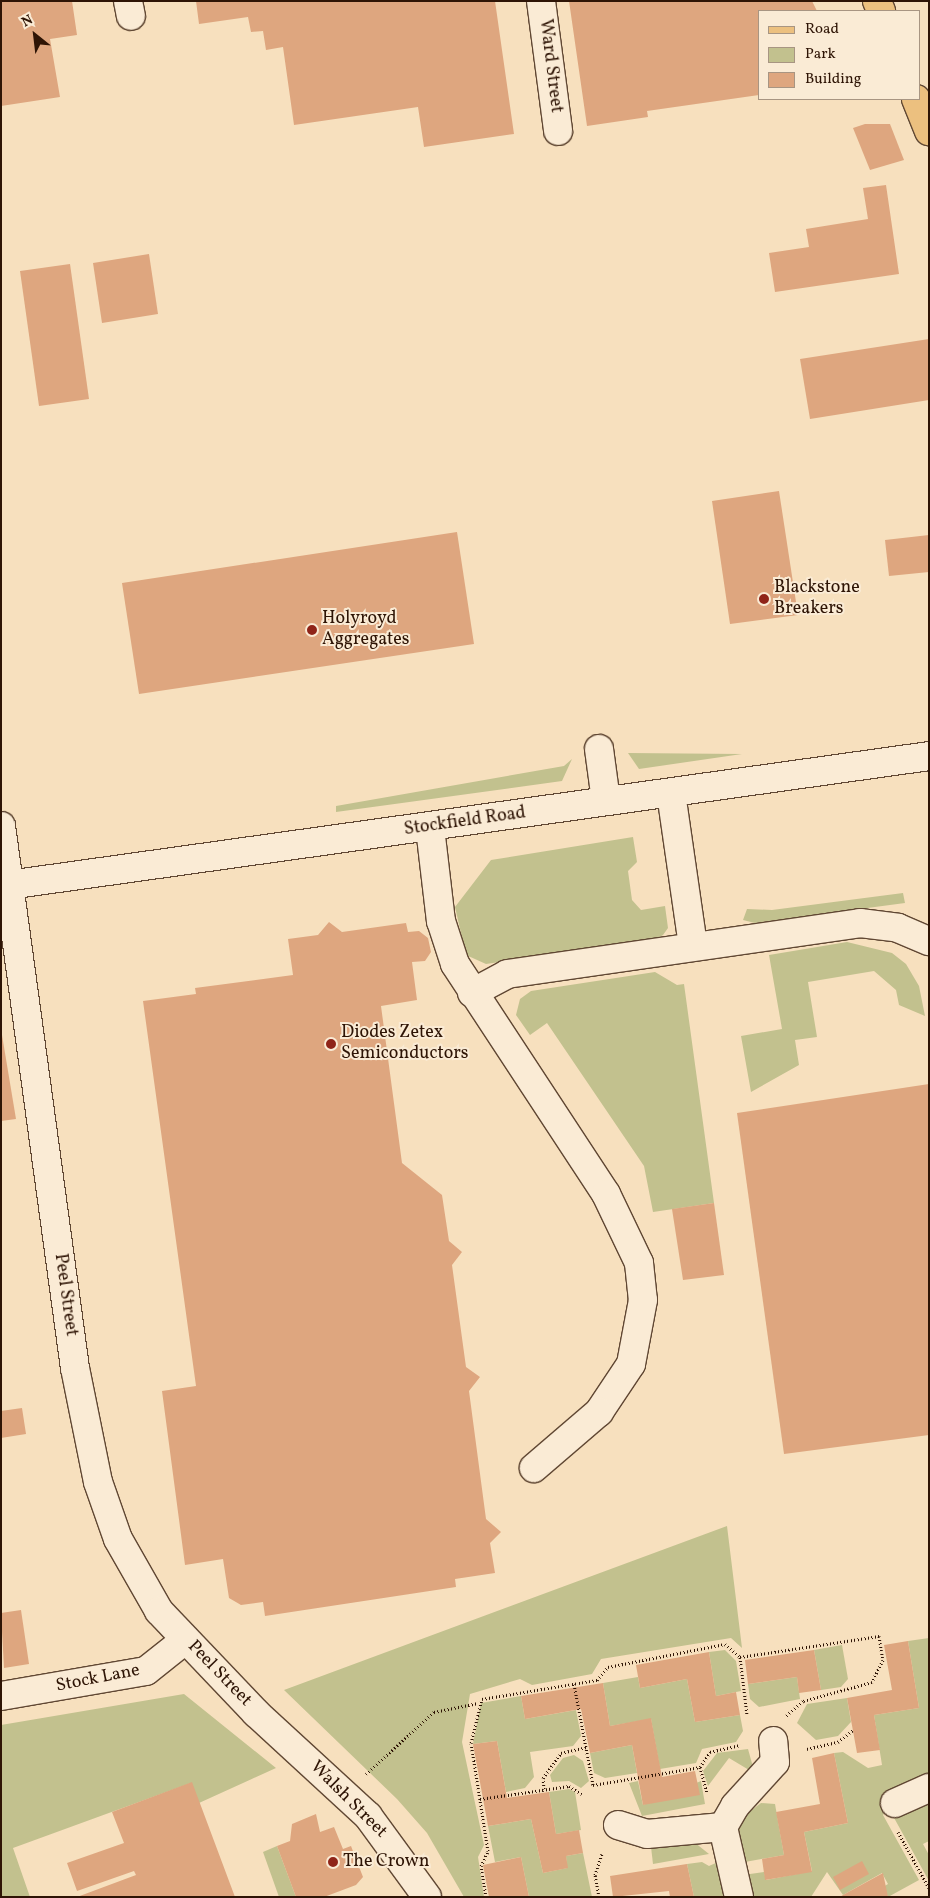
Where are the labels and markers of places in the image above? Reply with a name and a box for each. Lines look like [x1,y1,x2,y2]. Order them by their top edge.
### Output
place label: Blackstone Breakers [774,578,860,620]
marker: Blackstone Breakers [758,593,770,605]
place label: Holyroyd Aggregates [322,609,409,652]
marker: Holyroyd Aggregates [306,624,318,636]
place label: Diodes Zetex Semiconductors [341,1023,468,1066]
marker: Diodes Zetex Semiconductors [325,1038,337,1050]
place label: The Crown [343,1851,429,1873]
marker: The Crown [327,1856,339,1868]

